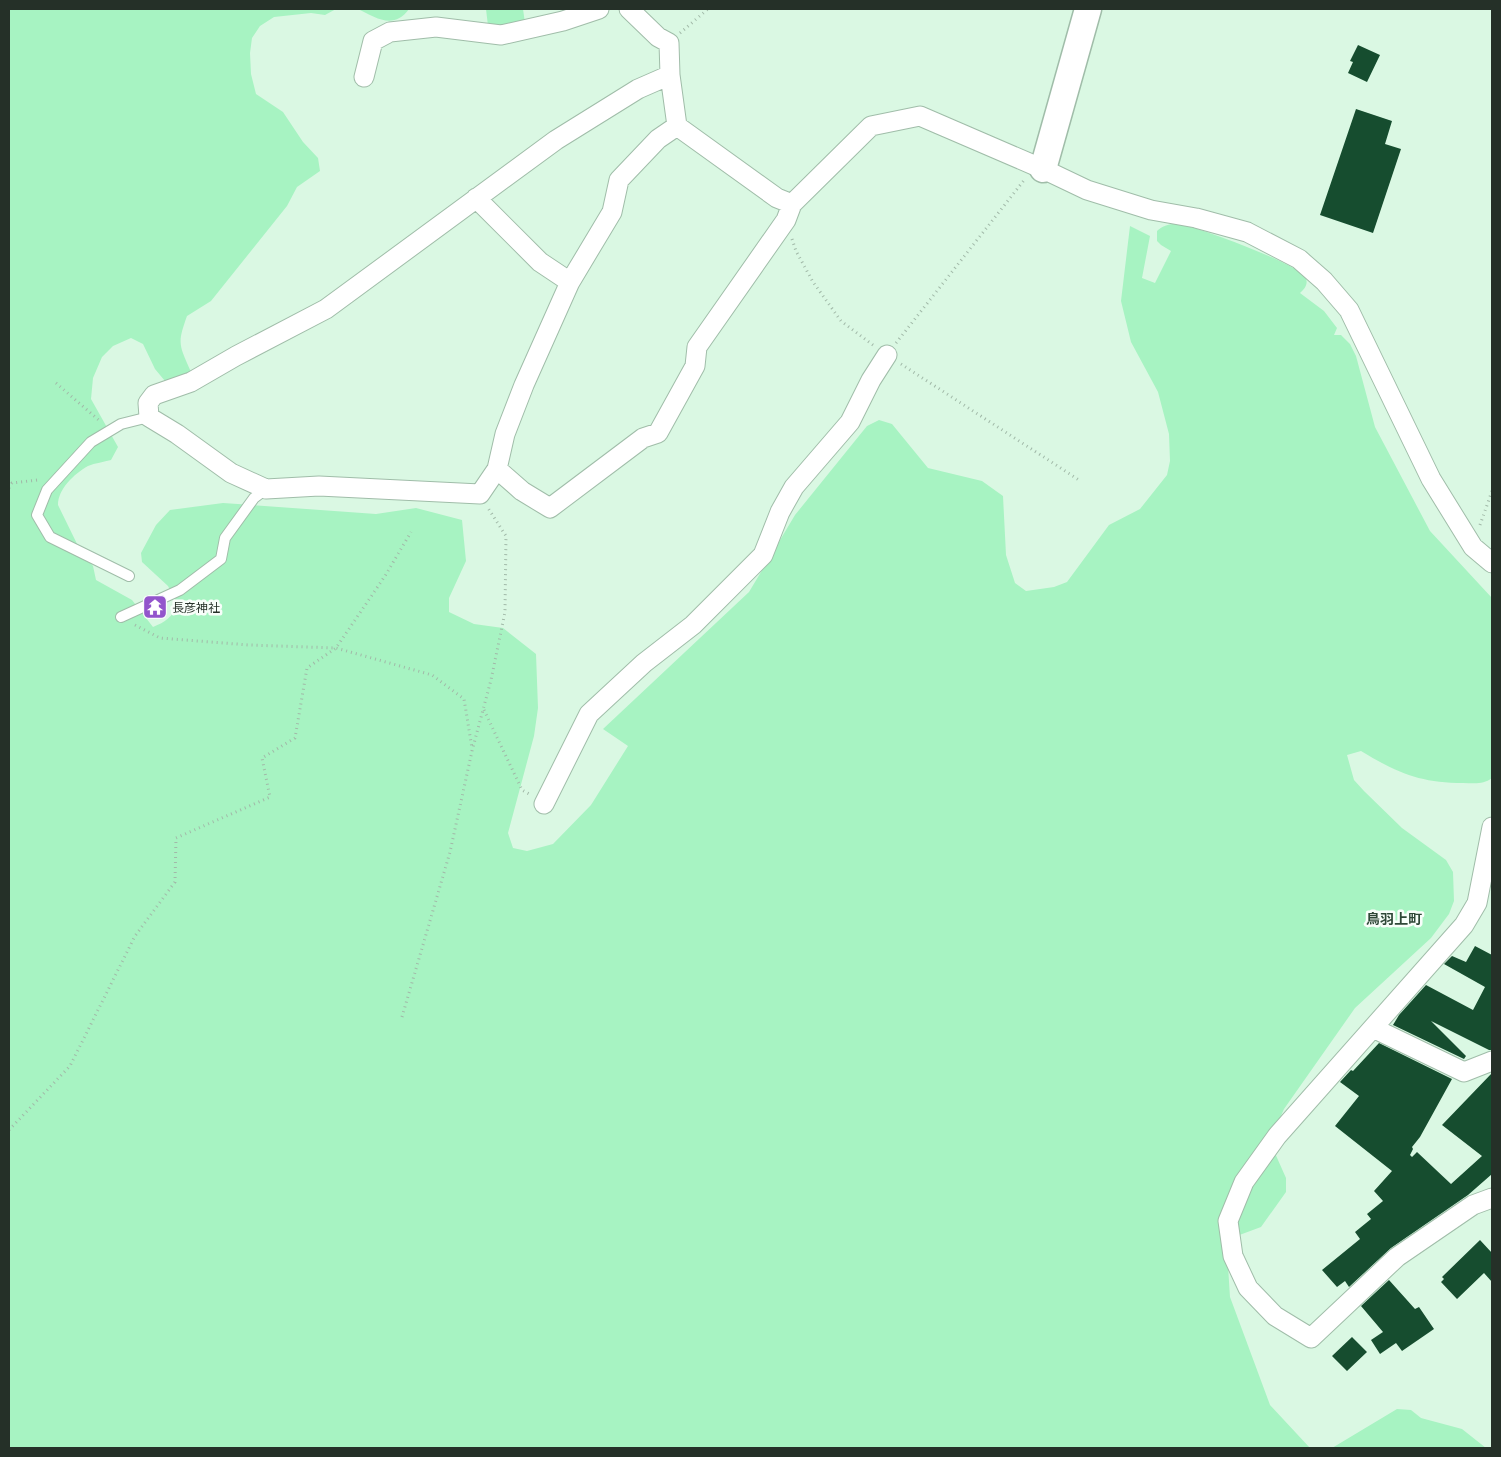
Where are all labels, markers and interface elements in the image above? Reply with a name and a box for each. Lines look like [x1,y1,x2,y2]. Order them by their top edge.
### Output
temple icon: 長彦神社 [142,594,168,620]
place label: 長彦神社 [172,600,220,615]
district label: 鳥羽上町 [1366,910,1422,928]

